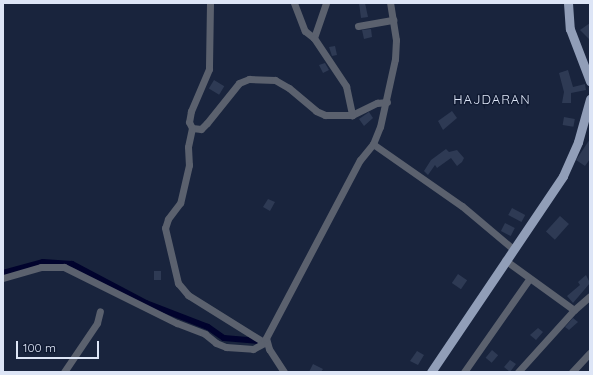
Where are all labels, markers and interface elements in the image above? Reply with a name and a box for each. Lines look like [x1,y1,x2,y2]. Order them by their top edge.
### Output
district label: HAJDARAN [453,91,531,107]
scale bar [18,333,101,359]
text: 100 m [23,340,56,355]

